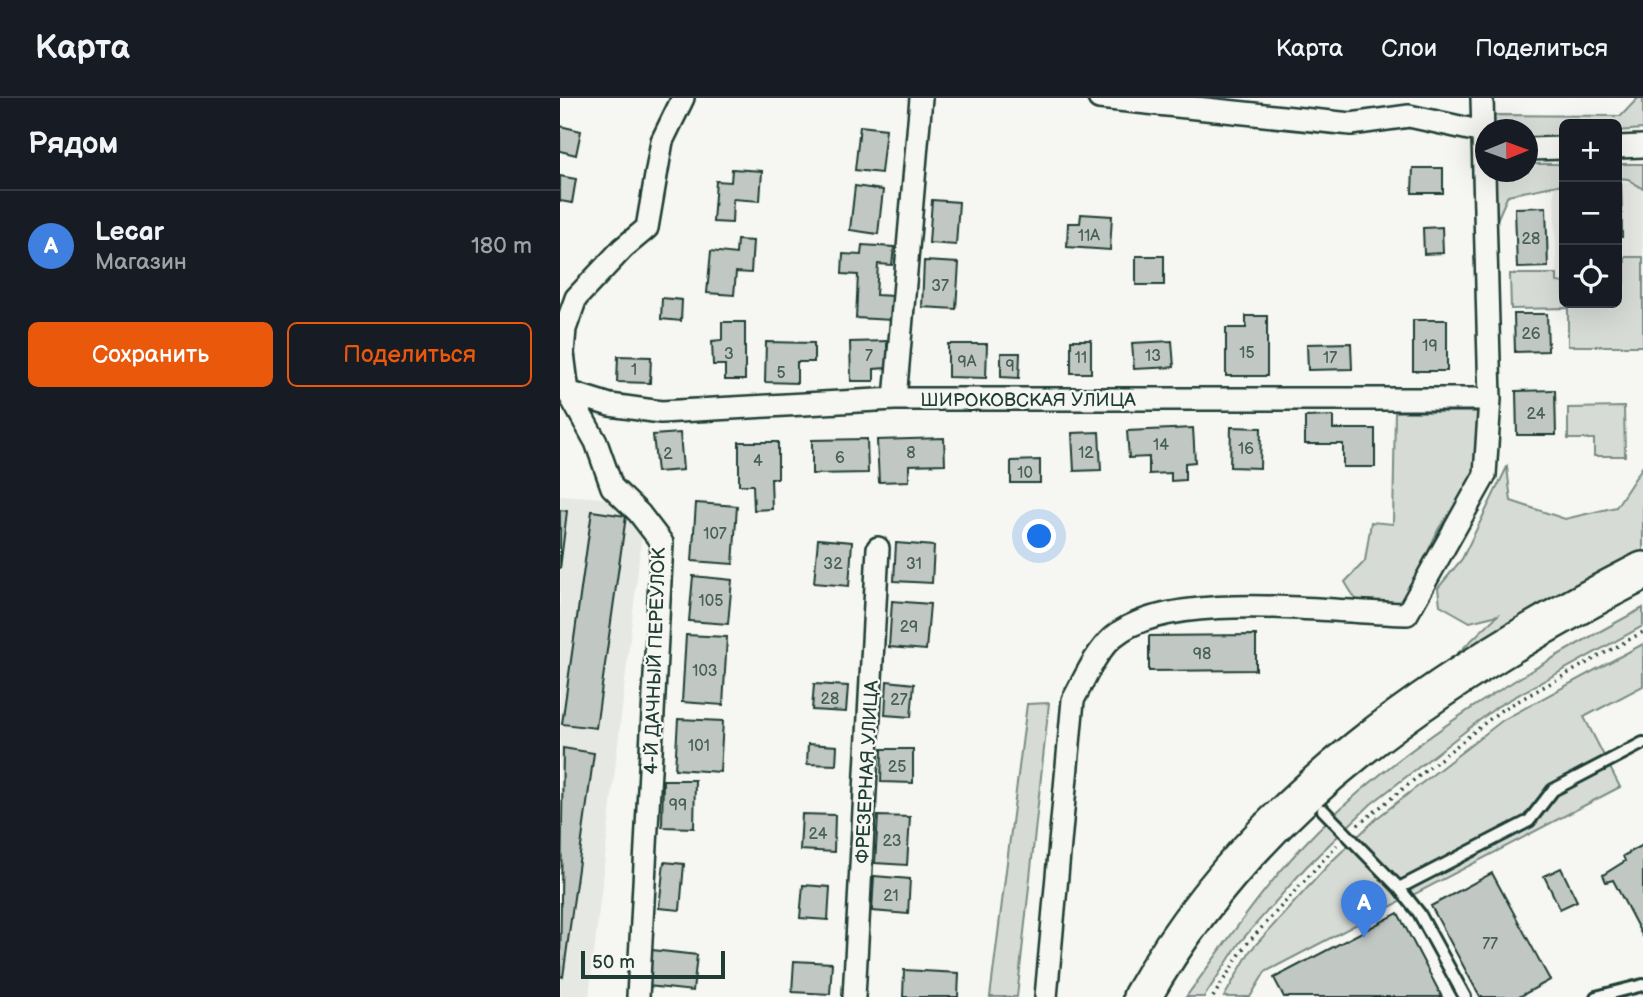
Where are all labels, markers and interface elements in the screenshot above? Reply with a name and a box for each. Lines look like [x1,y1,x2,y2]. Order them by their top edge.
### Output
text: Карта [35,28,130,68]
text: Карта [1276,34,1343,63]
text: Слои [1381,34,1437,63]
text: Поделиться [1475,34,1608,63]
north arrow [1475,119,1538,182]
map controls [1559,119,1622,308]
button: + [1559,119,1622,182]
text: Рядом [28,126,118,162]
button: − [1559,182,1622,245]
text: Lecar [95,217,164,248]
house number: 11А [1078,227,1100,246]
house number: 28 [1522,230,1540,249]
text: A [44,232,58,260]
text: 180 m [471,232,532,260]
button: locate [1559,245,1622,308]
text: Магазин [95,248,187,276]
house number: 37 [931,277,949,296]
button: Сохранить [28,322,273,387]
button: Поделиться [287,322,532,387]
house number: 26 [1521,325,1541,344]
house number: 19 [1422,337,1438,356]
house number: 15 [1239,344,1255,363]
house number: 3 [724,345,734,364]
house number: 7 [865,347,873,366]
house number: 13 [1145,347,1161,366]
house number: 11 [1075,349,1087,368]
house number: 17 [1323,349,1337,368]
house number: 9А [958,353,977,372]
house number: 9 [1005,357,1015,376]
house number: 1 [631,361,637,380]
house number: 5 [776,364,786,383]
street label: ШИРОКОВСКАЯ УЛИЦА [920,389,1136,412]
house number: 24 [1527,405,1546,424]
house number: 14 [1153,436,1169,455]
house number: 16 [1238,440,1254,459]
house number: 8 [906,444,916,463]
house number: 12 [1078,444,1094,463]
house number: 2 [663,445,673,464]
house number: 6 [835,449,845,468]
house number: 4 [753,452,763,471]
house number: 10 [1017,464,1033,483]
your location [1022,519,1056,553]
house number: 107 [703,525,727,544]
street label: 4-Й ДАЧНЫЙ ПЕРЕУЛОК [640,546,671,775]
house number: 32 [823,555,843,574]
house number: 31 [906,555,922,574]
house number: 105 [699,592,723,611]
house number: 29 [900,618,918,637]
house number: 98 [1193,645,1211,664]
house number: 103 [692,662,718,681]
street label: ФРЕЗЕРНАЯ УЛИЦА [851,679,884,864]
house number: 28 [821,690,839,709]
house number: 27 [890,691,908,710]
house number: 101 [688,737,710,756]
house number: 25 [888,758,906,777]
house number: 99 [669,796,687,815]
house number: 24 [809,825,828,844]
house number: 23 [883,832,902,851]
pin: A [1341,880,1387,938]
house number: 21 [883,887,899,906]
house number: 77 [1482,935,1498,954]
scale bar [581,948,724,980]
text: 50 m [592,951,635,974]

